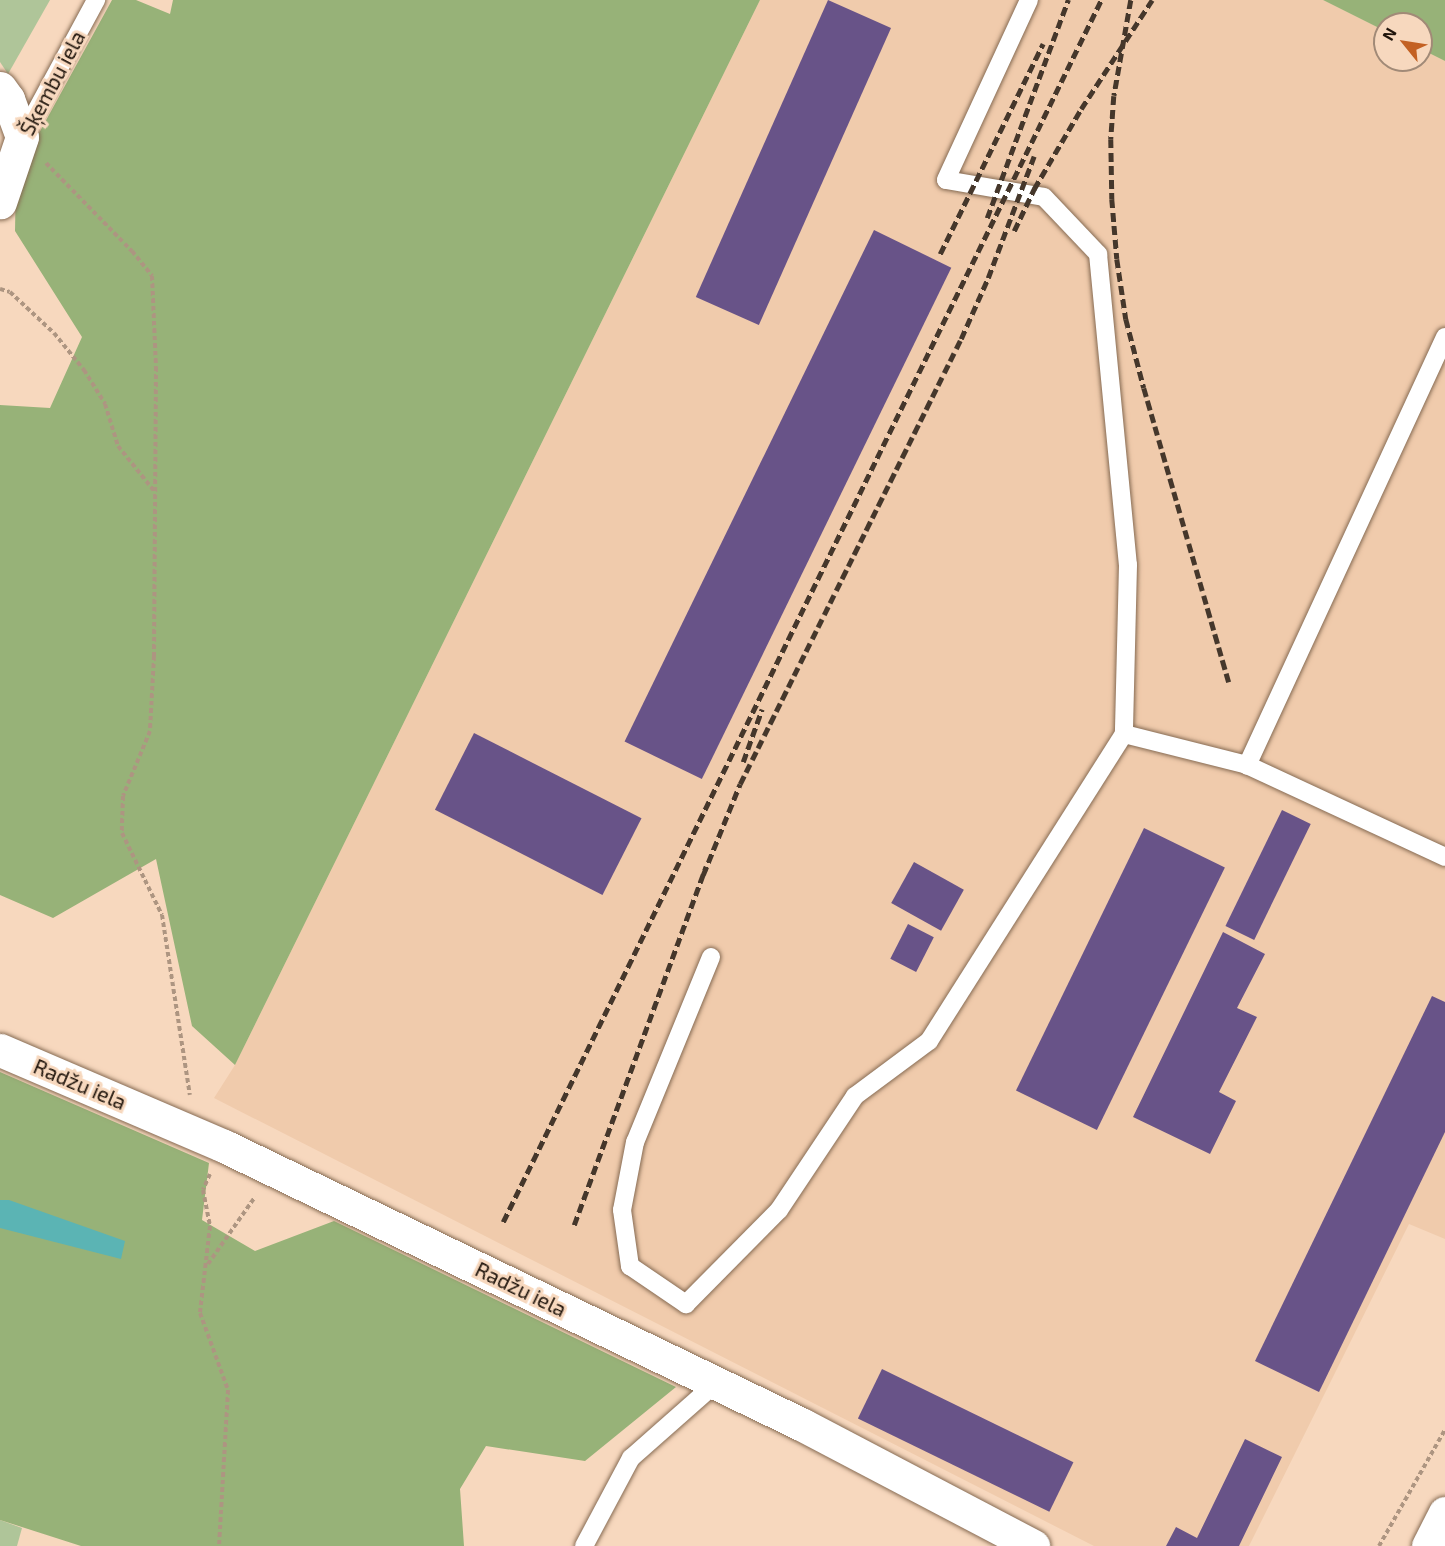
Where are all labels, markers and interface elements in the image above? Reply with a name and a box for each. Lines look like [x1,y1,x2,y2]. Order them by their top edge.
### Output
north arrow [1373,12,1433,72]
text: N [1378,24,1400,44]
street label: Šķembu iela [14,26,90,140]
street label: Radžu iela [30,1053,130,1115]
street label: Radžu iela [471,1256,571,1322]

